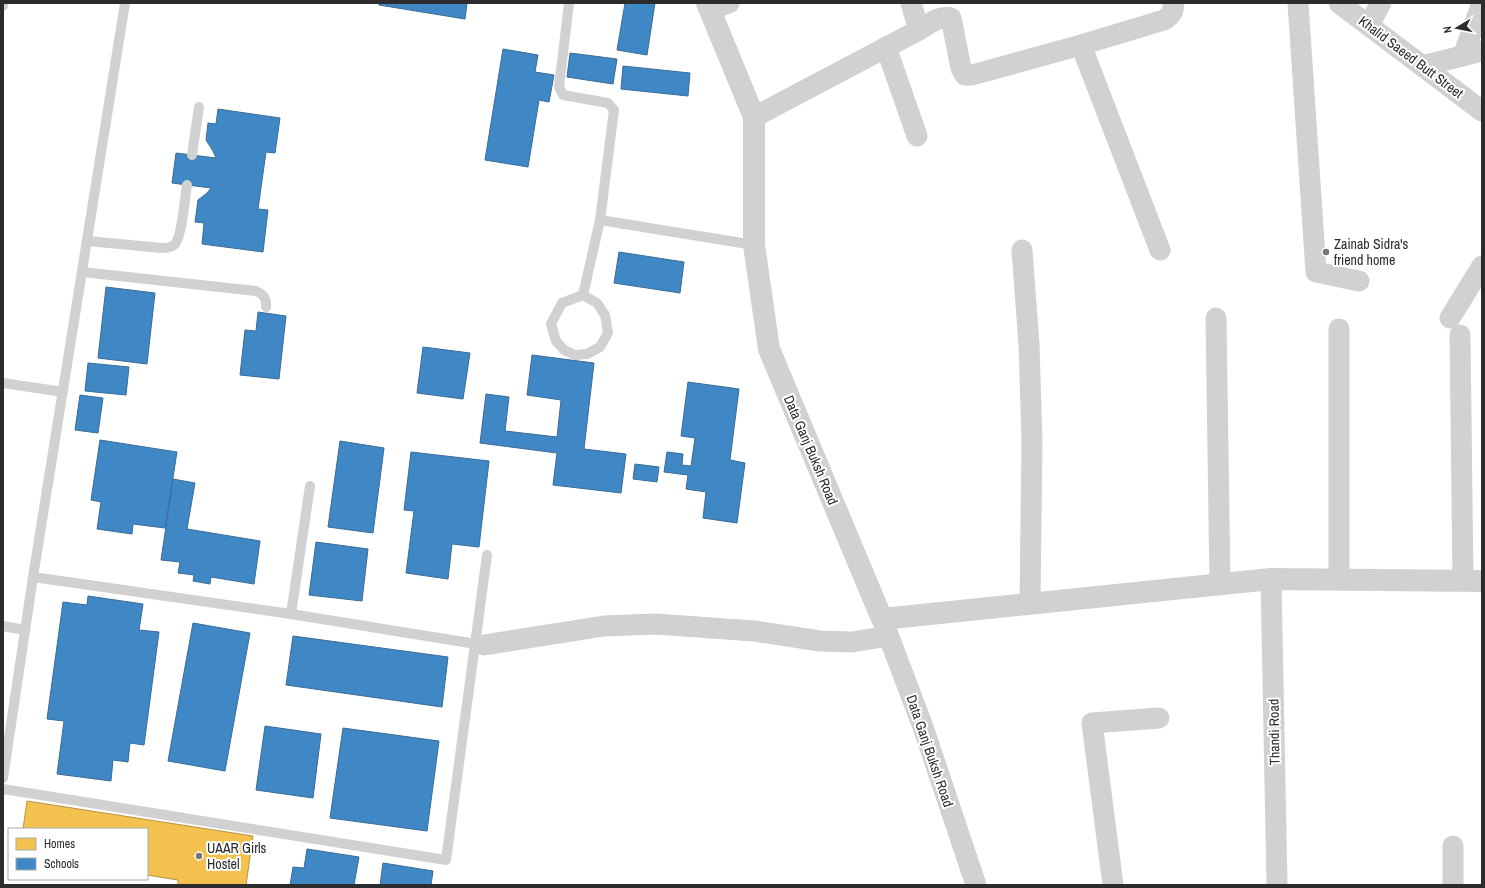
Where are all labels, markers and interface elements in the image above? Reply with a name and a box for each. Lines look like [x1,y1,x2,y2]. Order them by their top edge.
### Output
north arrow [1437,8,1477,48]
street label: Khalid Saeed Butt Street [1355,12,1467,102]
text: N [1440,25,1455,34]
place label: Zainab Sidra's friend home [1334,235,1409,269]
marker: Zainab Sidra's friend home [1321,247,1331,257]
street label: Data Ganj Buksh Road [780,392,842,508]
street label: Data Ganj Buksh Road [902,693,958,809]
street label: Thandi Road [1264,699,1284,765]
legend [8,828,148,880]
text: Homes [44,836,75,852]
place label: UAAR Girls Hostel [207,839,267,873]
marker: UAAR Girls Hostel [194,851,204,861]
text: Schools [44,856,79,872]

